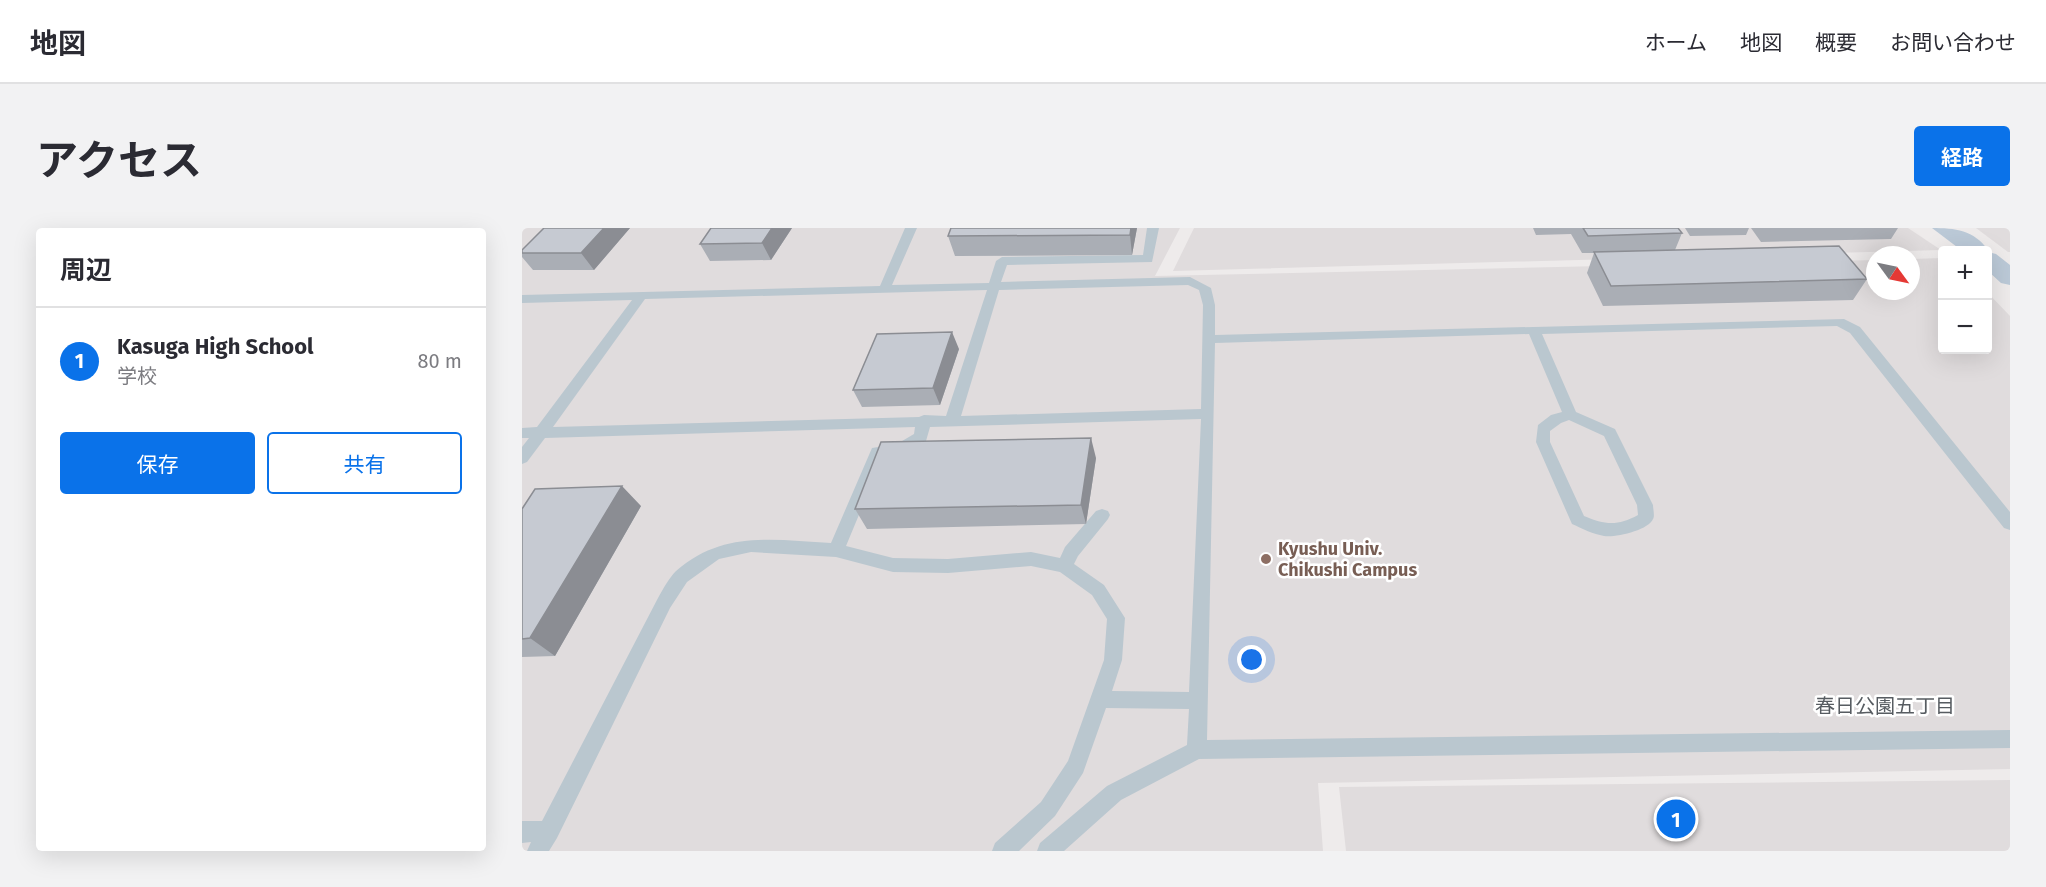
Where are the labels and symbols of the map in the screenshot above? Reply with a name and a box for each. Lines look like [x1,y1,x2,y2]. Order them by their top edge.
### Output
north arrow [1866,246,1920,300]
place label: Kyushu Univ. Chikushi Campus [1278,538,1417,581]
marker: Kyushu Univ. Chikushi Campus [1259,552,1273,566]
your location [1237,645,1266,674]
district label: 春日公園五丁目 [1815,694,1955,718]
pin: 1 [1656,796,1696,842]

